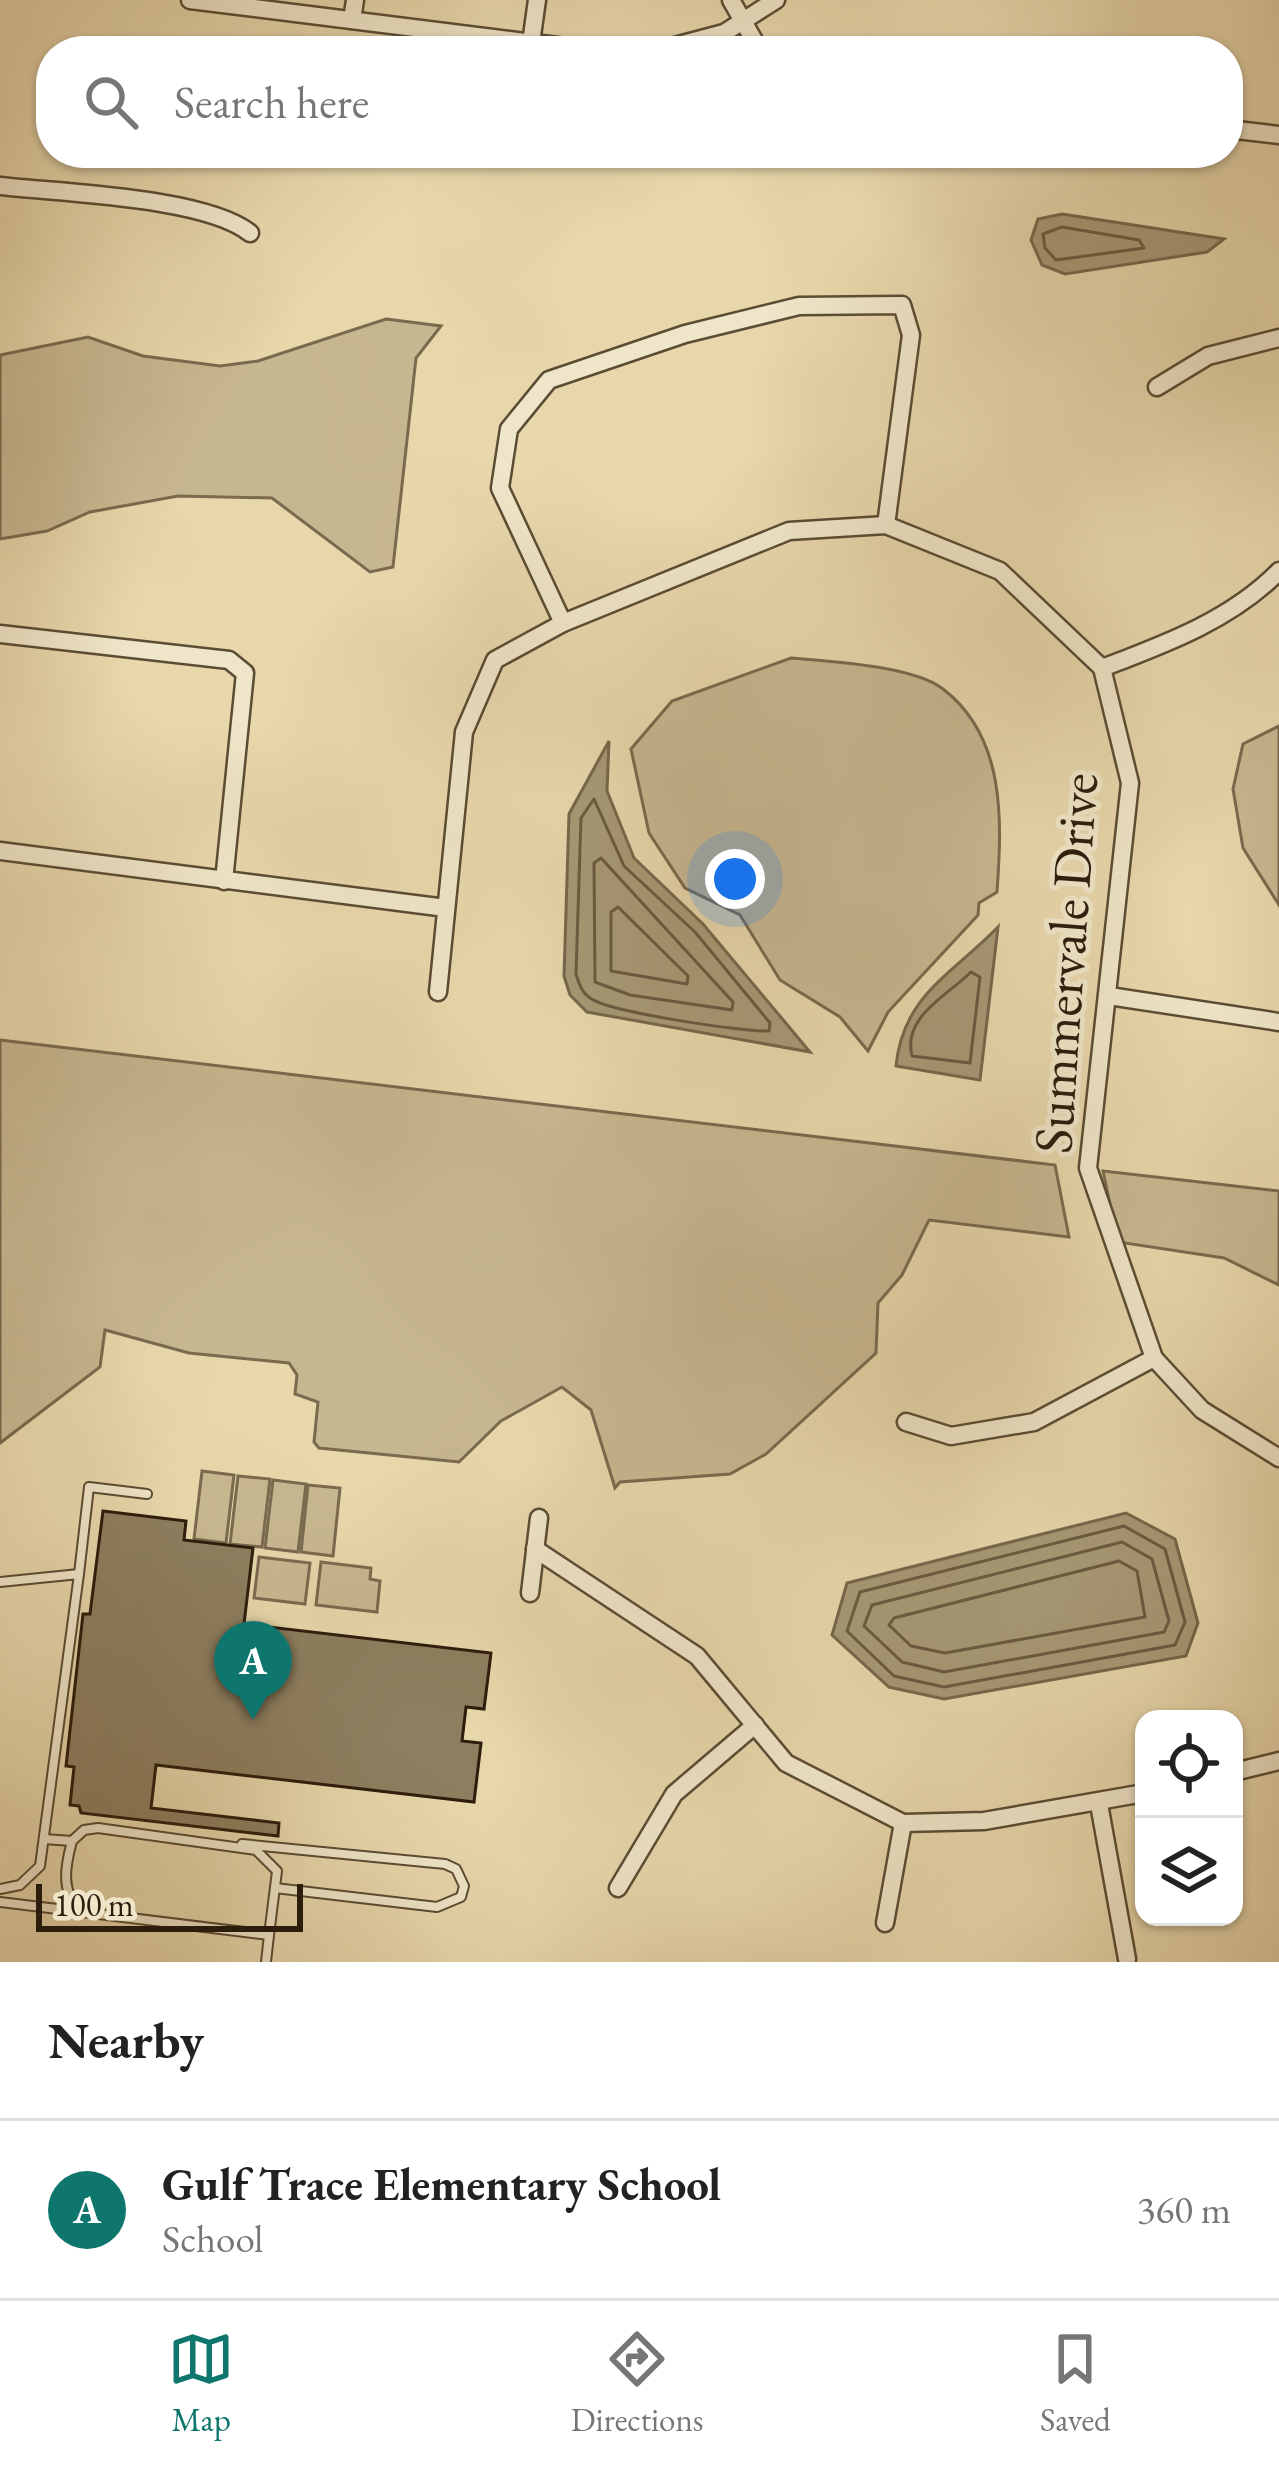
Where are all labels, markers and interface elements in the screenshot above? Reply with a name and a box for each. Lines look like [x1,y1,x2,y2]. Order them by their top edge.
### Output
search box [36,36,1243,168]
icon: search [78,69,144,135]
text: Search here [174,73,369,131]
street label: Summervale Drive [1017,770,1113,1156]
your location [705,849,765,909]
pin: A [214,1621,292,1720]
map controls [1135,1710,1243,1926]
button: locate [1135,1710,1243,1818]
button: layers [1135,1818,1243,1926]
scale bar [36,1878,303,1931]
text: 100 m [54,1883,134,1926]
text: Nearby [48,2007,204,2073]
text: Gulf Trace Elementary School [162,2155,721,2213]
text: A [73,2184,101,2235]
text: 360 m [1137,2184,1231,2235]
text: School [162,2213,263,2264]
tab: Map [168,2326,234,2441]
tab: Directions [571,2326,704,2441]
tab: Saved [1040,2326,1111,2441]

